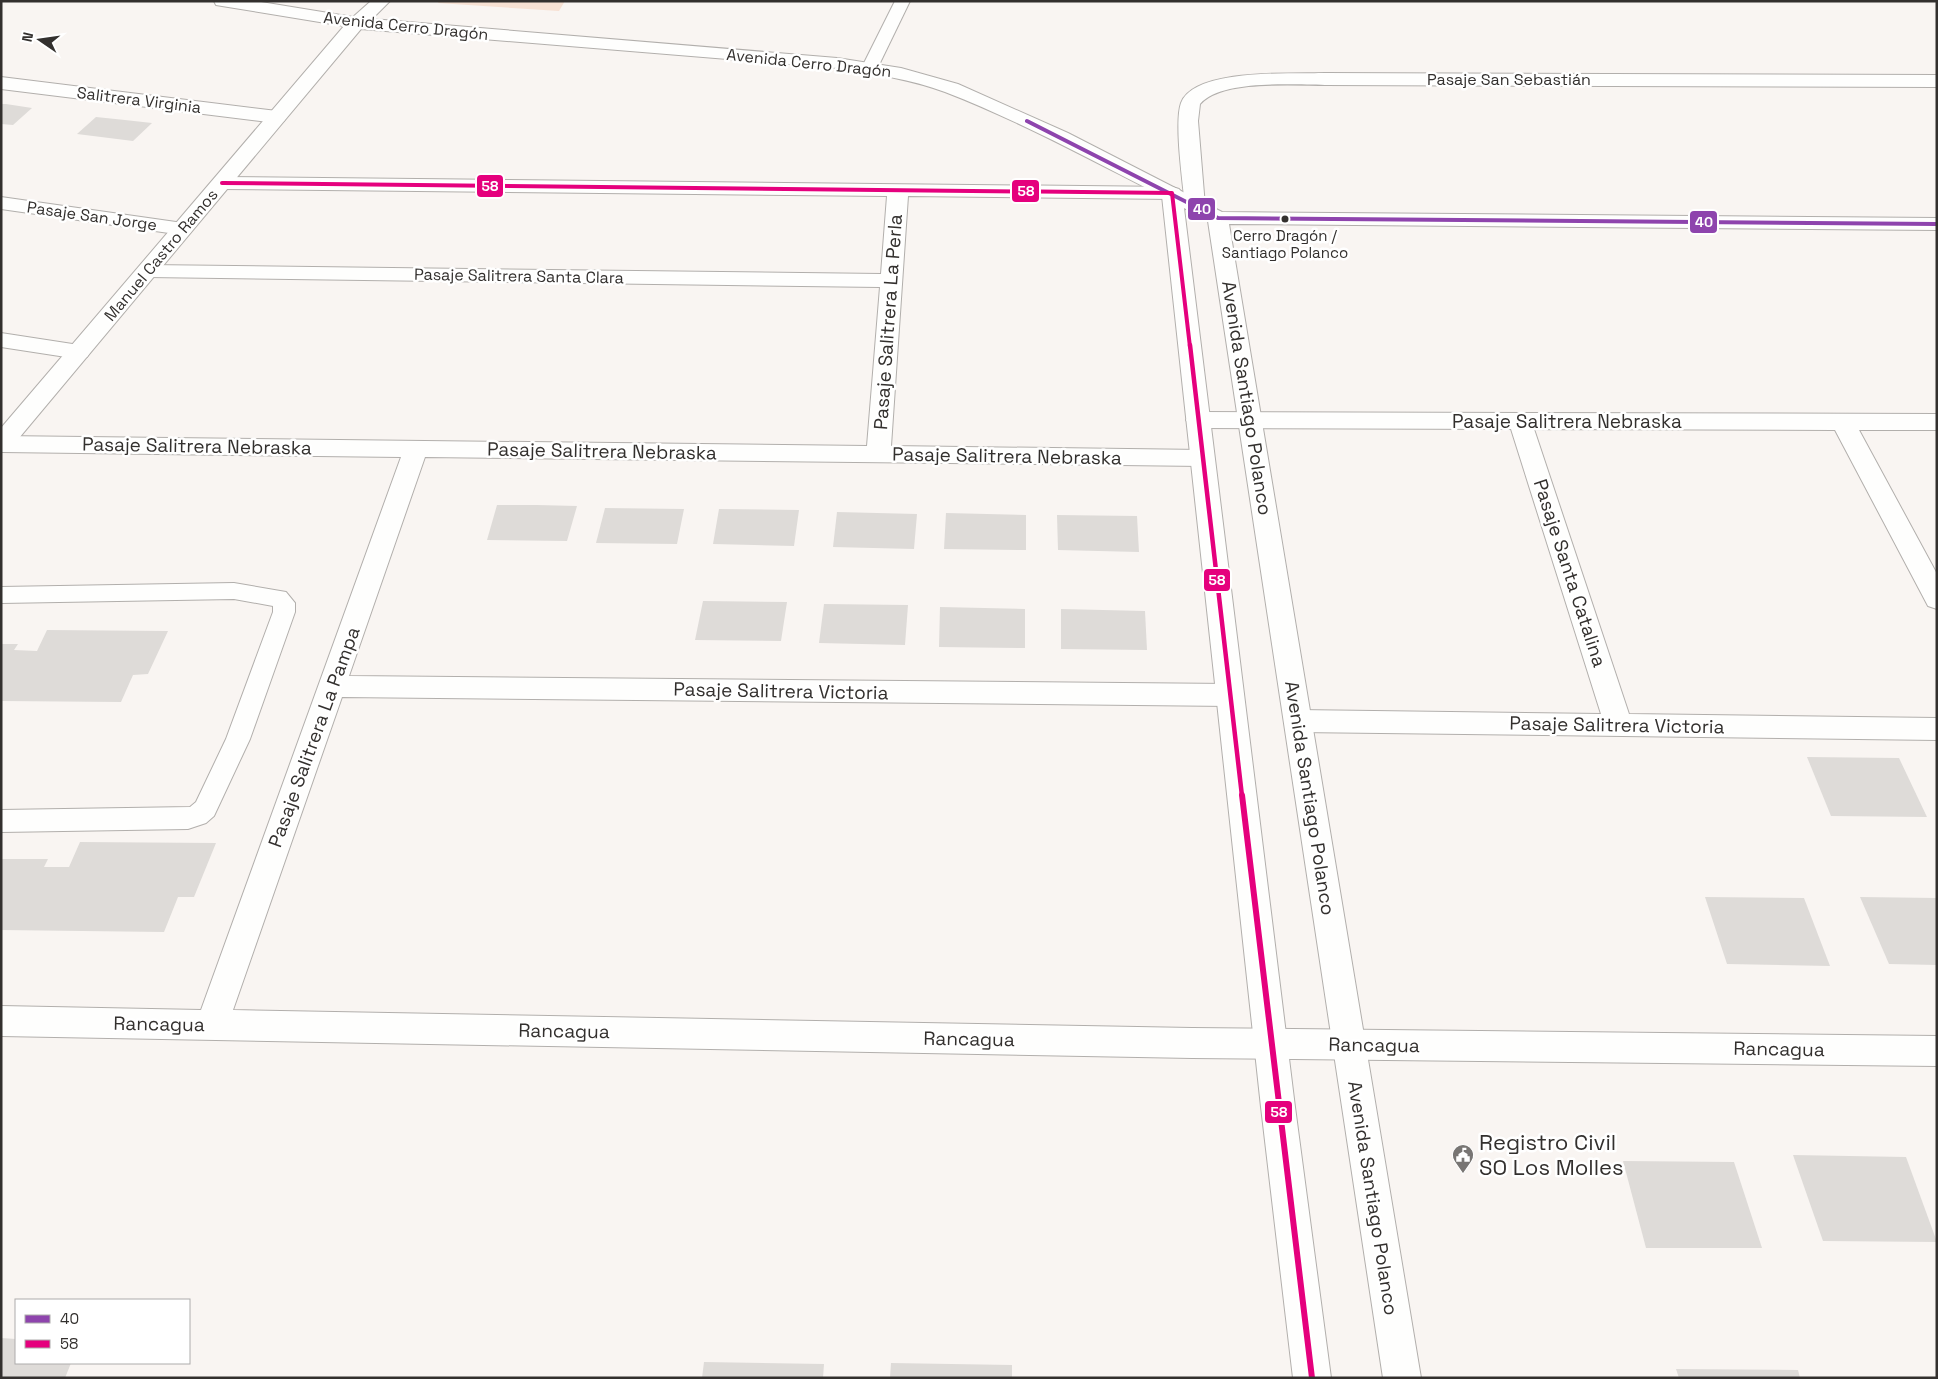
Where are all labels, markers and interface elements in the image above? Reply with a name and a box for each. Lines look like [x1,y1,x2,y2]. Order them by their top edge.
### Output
street label: Avenida Cerro Dragón [322,7,490,45]
north arrow [15,15,65,65]
text: N [18,30,37,44]
street label: Avenida Cerro Dragón [725,44,893,82]
street label: Pasaje San Sebastián [1427,69,1591,90]
street label: Salitrera Virginia [76,82,202,118]
line badge: 58 [476,174,504,198]
text: 58 [482,177,499,195]
line badge: 58 [1011,179,1040,203]
text: 58 [1018,182,1035,200]
street label: Manuel Castro Ramos [100,185,222,325]
street label: Pasaje San Jorge [26,196,158,236]
line badge: 40 [1187,197,1216,221]
text: 40 [1193,200,1211,218]
line badge: 40 [1689,210,1718,234]
street label: Pasaje Salitrera La Perla [868,213,908,431]
text: 40 [1695,213,1713,231]
marker: Cerro Dragón / Santiago Polanco [1280,214,1290,224]
place label: Cerro Dragón / Santiago Polanco [1222,226,1348,262]
street label: Pasaje Salitrera Santa Clara [414,264,624,288]
street label: Avenida Santiago Polanco [1216,279,1278,517]
street label: Pasaje Salitrera Nebraska [1452,409,1682,434]
street label: Pasaje Salitrera Nebraska [82,431,312,461]
street label: Pasaje Salitrera Nebraska [487,436,717,466]
street label: Pasaje Salitrera Nebraska [892,441,1122,471]
street label: Pasaje Santa Catalina [1528,476,1612,670]
line badge: 58 [1203,568,1231,592]
text: 58 [1209,571,1226,589]
street label: Pasaje Salitrera La Pampa [262,623,366,851]
street label: Pasaje Salitrera Victoria [673,677,889,705]
street label: Avenida Santiago Polanco [1279,679,1341,917]
street label: Pasaje Salitrera Victoria [1509,711,1725,739]
street label: Rancagua [113,1011,205,1037]
street label: Rancagua [518,1018,610,1044]
street label: Rancagua [923,1026,1015,1052]
street label: Rancagua [1328,1032,1420,1058]
street label: Rancagua [1733,1036,1825,1062]
street label: Avenida Santiago Polanco [1342,1079,1404,1317]
line badge: 58 [1264,1100,1293,1124]
text: 58 [1271,1103,1288,1121]
place label: Registro Civil SO Los Molles [1479,1128,1624,1181]
public building icon: Registro Civil SO Los Molles [1451,1143,1475,1174]
legend [15,1299,190,1364]
text: 40 [60,1309,79,1328]
text: 58 [60,1334,78,1353]

